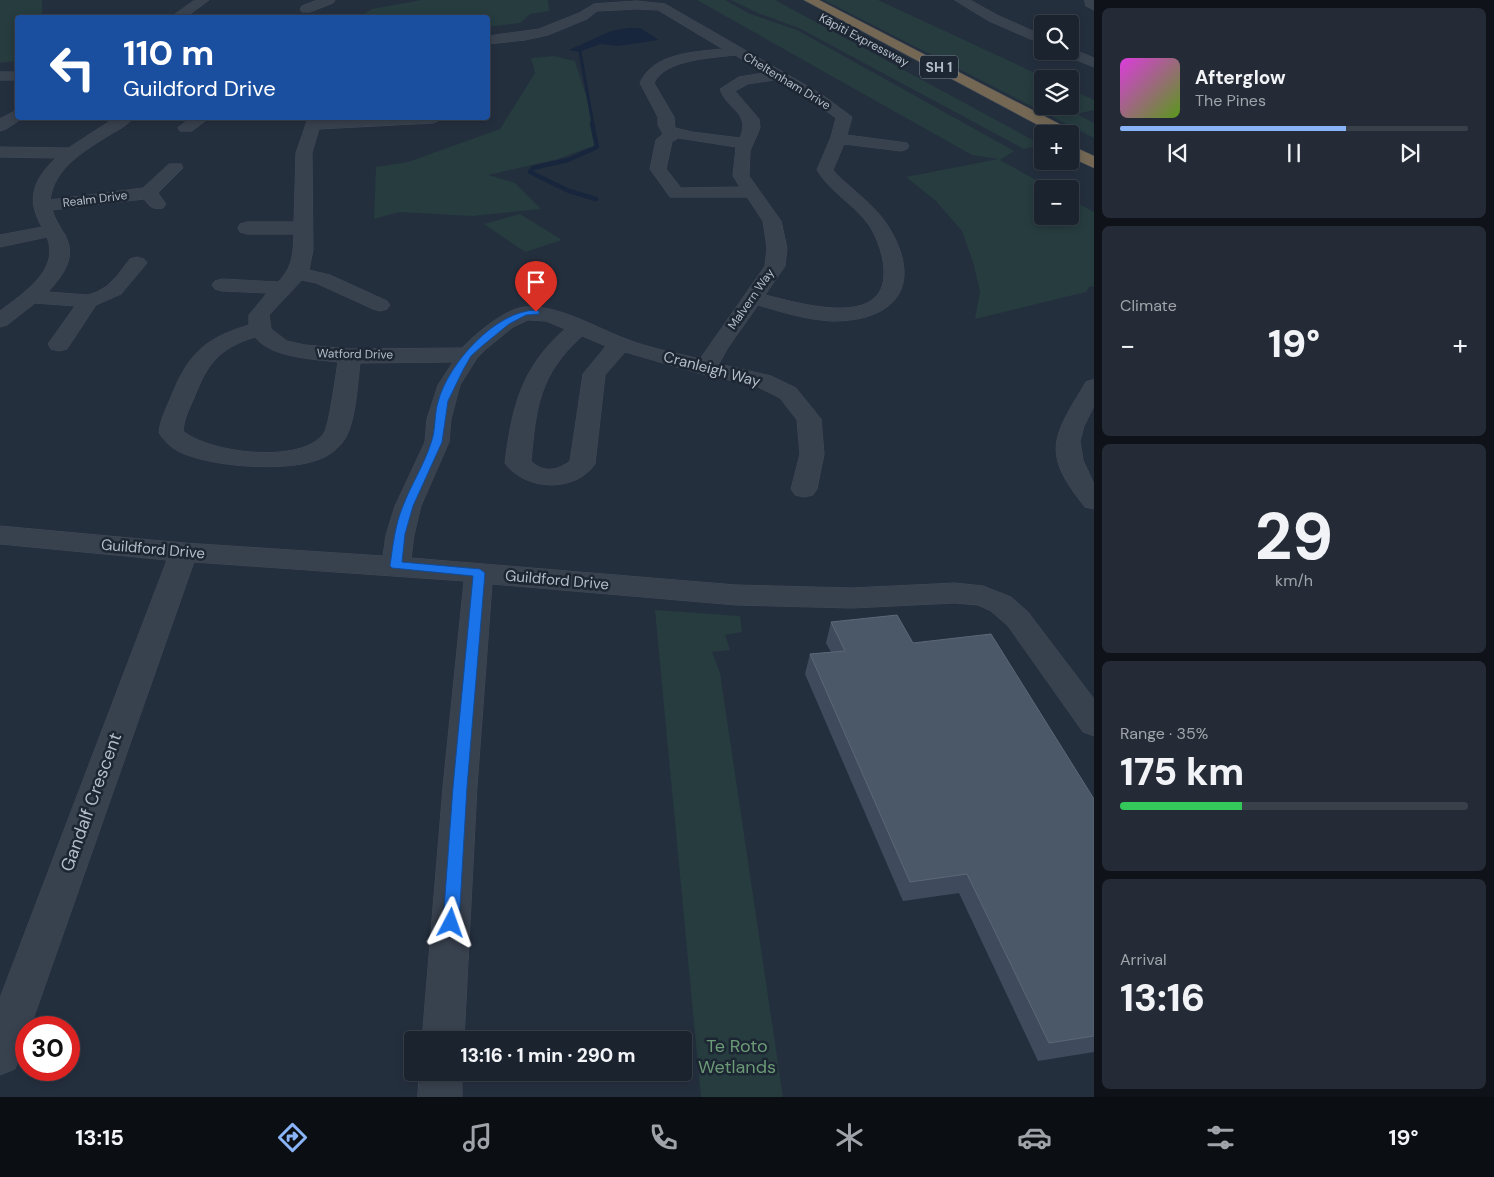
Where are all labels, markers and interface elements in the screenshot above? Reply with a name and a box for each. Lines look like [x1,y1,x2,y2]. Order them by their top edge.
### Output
street label: Kāpiti Expressway [816,10,912,71]
map controls [1034,15,1079,225]
button: search [1034,15,1079,60]
text: 110 m [123,30,214,76]
icon: left [40,35,105,100]
street label: Cheltenham Drive [740,49,834,113]
road number: SH 1 [920,56,958,78]
text: Afterglow [1195,65,1286,90]
button: layers [1034,70,1079,115]
text: Guildford Drive [123,74,276,103]
text: The Pines [1195,90,1266,111]
button: + [1034,125,1079,170]
icon: previous [1164,139,1192,167]
icon: pause [1280,139,1308,167]
icon: next [1396,139,1424,167]
button: − [1034,180,1079,225]
street label: Realm Drive [62,187,128,211]
pin [515,261,557,312]
street label: Malvern Way [724,265,778,333]
icon: arrive [522,268,550,296]
text: Climate [1120,295,1177,316]
text: 19° [1268,319,1320,369]
text: − [1120,327,1135,364]
text: + [1453,327,1468,364]
street label: Watford Drive [317,345,394,363]
street label: Cranleigh Way [661,346,763,392]
text: 29 [1255,495,1333,579]
street label: Guildford Drive [100,534,206,564]
street label: Guildford Drive [504,565,610,595]
text: km/h [1275,570,1313,591]
text: Range · 35% [1120,723,1208,744]
street label: Gandalf Crescent [55,729,127,875]
text: 175 km [1120,747,1244,797]
position arrow [424,896,476,948]
text: Arrival [1120,949,1167,970]
text: 13:16 [1120,973,1205,1023]
speed limit sign: 30 [15,1016,80,1081]
park label: Te Roto Wetlands [698,1034,776,1079]
text: 13:16 · 1 min · 290 m [460,1043,636,1068]
icon: directions [275,1120,310,1155]
icon: music [460,1120,495,1155]
icon: phone [646,1120,681,1155]
icon: climate [832,1120,867,1155]
icon: car [1017,1120,1052,1155]
icon: filters [1203,1120,1238,1155]
text: 13:15 [75,1123,124,1152]
text: 19° [1389,1123,1419,1152]

